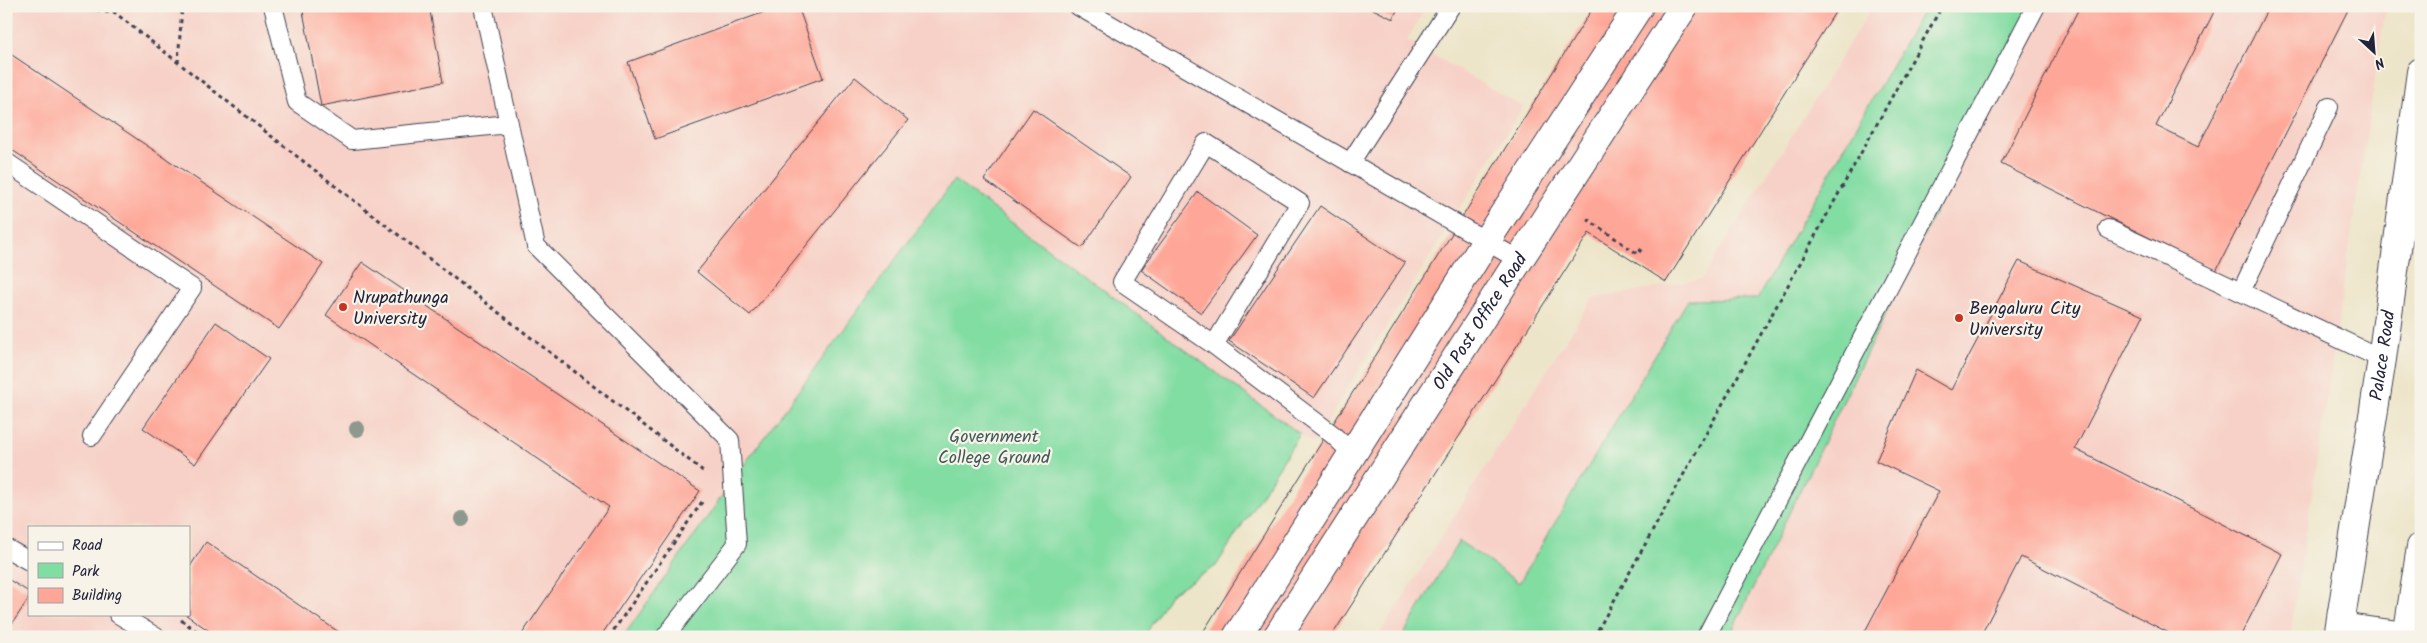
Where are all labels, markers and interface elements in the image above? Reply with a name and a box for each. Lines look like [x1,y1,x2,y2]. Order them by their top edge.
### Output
north arrow [2350,28,2400,78]
text: N [2370,51,2388,75]
street label: Old Post Office Road [1426,247,1536,397]
place label: Nrupathunga University [353,284,449,334]
place label: Bengaluru City University [1969,295,2081,345]
marker: Nrupathunga University [337,301,349,313]
street label: Palace Road [2363,308,2405,403]
marker: Bengaluru City University [1953,312,1965,324]
park label: Government College Ground [938,423,1051,473]
legend [28,526,190,616]
text: Road [72,534,103,558]
text: Park [72,560,100,584]
text: Building [72,584,122,608]

